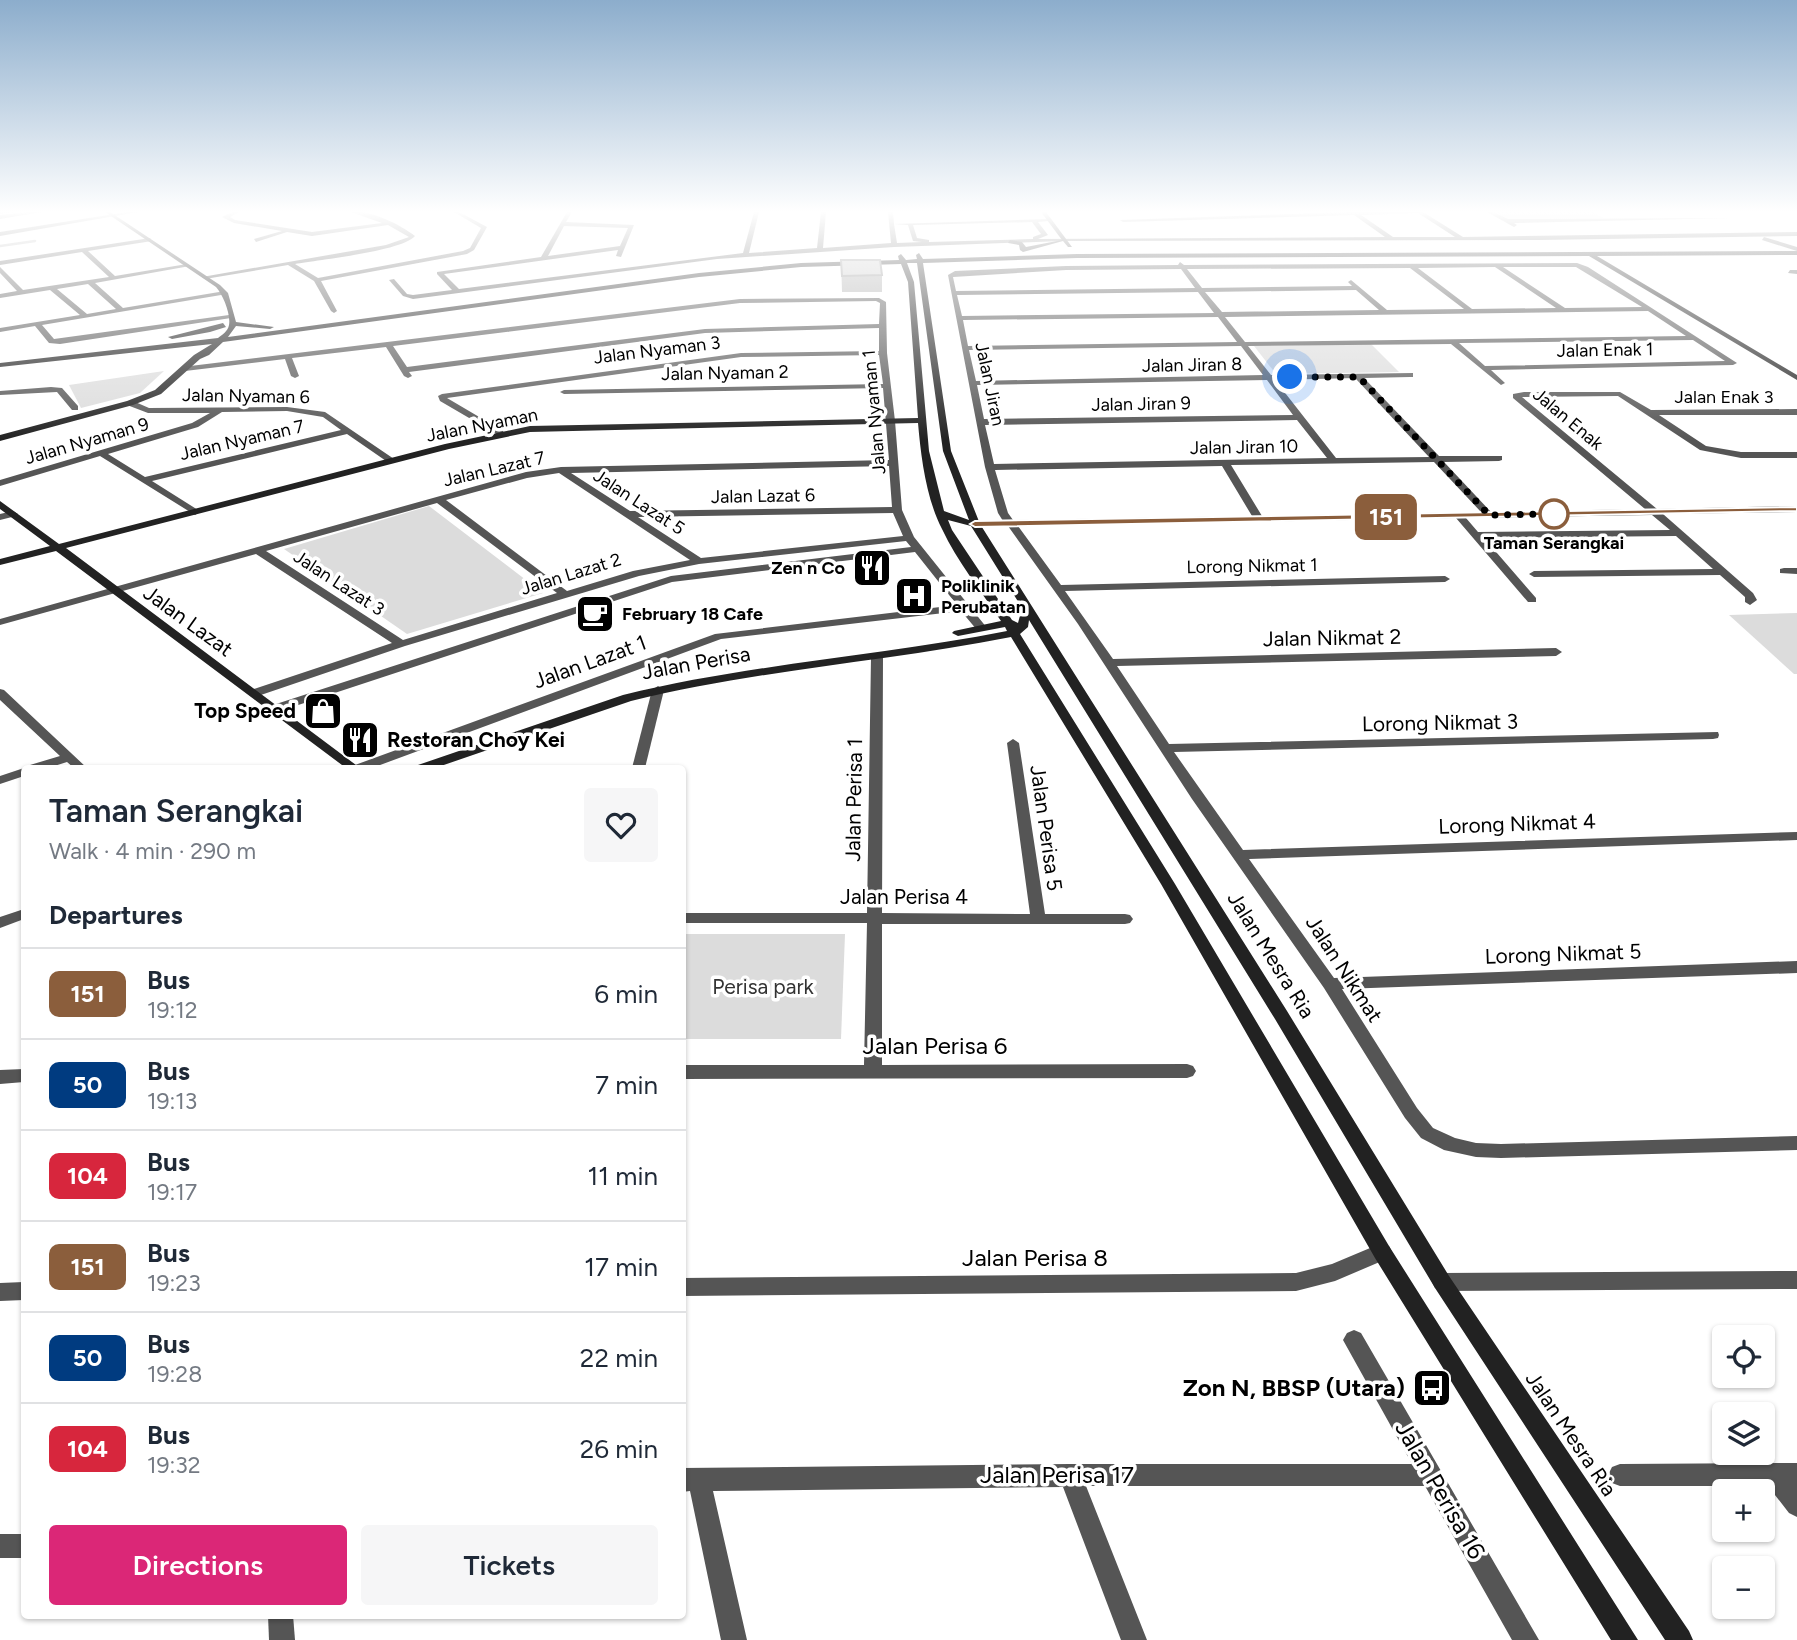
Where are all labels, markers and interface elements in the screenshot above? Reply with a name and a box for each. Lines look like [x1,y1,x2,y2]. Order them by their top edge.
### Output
street label: Jalan Nyaman 3 [593,331,721,369]
street label: Jalan Enak 1 [1557,338,1653,362]
street label: Jalan Jiran [970,340,1010,428]
street label: Jalan Nyaman 1 [858,349,890,475]
street label: Jalan Jiran 8 [1142,353,1242,377]
your location [1272,359,1307,394]
street label: Jalan Nyaman 2 [661,361,789,385]
street label: Jalan Enak [1528,383,1608,455]
street label: Jalan Nyaman 6 [182,384,310,408]
street label: Jalan Enak 3 [1675,386,1773,408]
street label: Jalan Jiran 9 [1091,392,1191,416]
street label: Jalan Nyaman [424,403,540,447]
street label: Jalan Nyaman 9 [23,413,151,469]
street label: Jalan Nyaman 7 [178,415,307,465]
street label: Jalan Jiran 10 [1190,435,1298,459]
street label: Jalan Lazat 7 [441,447,547,491]
street label: Jalan Lazat 5 [589,464,689,540]
street label: Jalan Lazat 6 [711,484,815,508]
line badge: 151 [1346,494,1426,540]
marker: Taman Serangkai [1539,499,1569,529]
text: 151 [1369,502,1403,531]
place label: Taman Serangkai [1484,532,1624,554]
street label: Jalan Lazat 3 [290,546,388,620]
restaurant icon: Zen n Co [851,547,893,589]
street label: Jalan Lazat 2 [518,548,624,600]
street label: Lorong Nikmat 1 [1186,554,1318,578]
place label: Zen n Co [771,557,845,579]
hospital icon: Poliklinik Perubatan [893,575,935,617]
place label: Poliklinik Perubatan [941,575,1026,618]
street label: Jalan Lazat [139,580,238,661]
cafe icon: February 18 Cafe [574,593,616,635]
place label: February 18 Cafe [622,603,763,625]
street label: Jalan Nikmat 2 [1263,624,1401,651]
street label: Jalan Lazat 1 [530,630,650,693]
street label: Jalan Perisa [640,641,752,684]
shop icon: Top Speed [302,690,344,732]
place label: Top Speed [194,698,296,723]
street label: Lorong Nikmat 3 [1362,709,1518,736]
restaurant icon: Restoran Choy Kei [339,719,381,761]
place label: Restoran Choy Kei [387,727,565,752]
street label: Jalan Perisa 1 [840,738,867,862]
street label: Jalan Perisa 5 [1025,763,1068,893]
button: heart [584,788,658,862]
text: Taman Serangkai [49,791,303,830]
street label: Lorong Nikmat 4 [1438,808,1596,839]
text: Walk · 4 min · 290 m [49,837,256,865]
street label: Jalan Perisa 4 [840,884,968,909]
street label: Jalan Mesra Ria [1223,887,1320,1023]
text: Departures [49,899,183,931]
street label: Jalan Nikmat [1301,911,1388,1027]
street label: Lorong Nikmat 5 [1484,938,1642,969]
text: Bus [147,964,190,996]
park label: Perisa park [712,974,815,999]
text: 6 min [594,978,658,1010]
text: 151 [70,979,105,1008]
text: 19:12 [147,996,198,1024]
street label: Jalan Perisa 6 [863,1031,1007,1060]
text: Bus [147,1055,190,1087]
text: 7 min [595,1069,658,1101]
text: 50 [73,1070,102,1099]
text: 19:13 [147,1087,197,1115]
text: Bus [147,1146,190,1178]
text: 11 min [587,1160,658,1192]
text: 104 [67,1161,108,1190]
text: 19:17 [147,1178,197,1206]
text: Bus [147,1237,190,1269]
street label: Jalan Perisa 8 [962,1243,1108,1272]
text: 17 min [584,1251,658,1283]
text: 151 [70,1252,105,1281]
text: 19:23 [147,1269,201,1297]
map controls [1712,1325,1775,1619]
button: locate [1712,1325,1775,1388]
text: Bus [147,1328,190,1360]
text: 22 min [580,1342,658,1374]
text: 50 [73,1343,102,1372]
text: 19:28 [147,1360,202,1388]
bus stop icon: Zon N, BBSP (Utara) [1411,1367,1453,1409]
street label: Jalan Mesra Ria [1521,1367,1622,1501]
place label: Zon N, BBSP (Utara) [1183,1373,1405,1402]
button: layers [1712,1402,1775,1465]
street label: Jalan Perisa 16 [1389,1415,1492,1564]
text: Bus [147,1419,190,1451]
text: 26 min [580,1433,658,1465]
text: 104 [67,1434,108,1463]
text: 19:32 [147,1451,201,1479]
street label: Jalan Perisa 17 [980,1460,1134,1489]
button: + [1712,1479,1775,1542]
button: Directions [49,1525,347,1605]
button: Tickets [361,1525,658,1605]
button: − [1712,1556,1775,1619]

